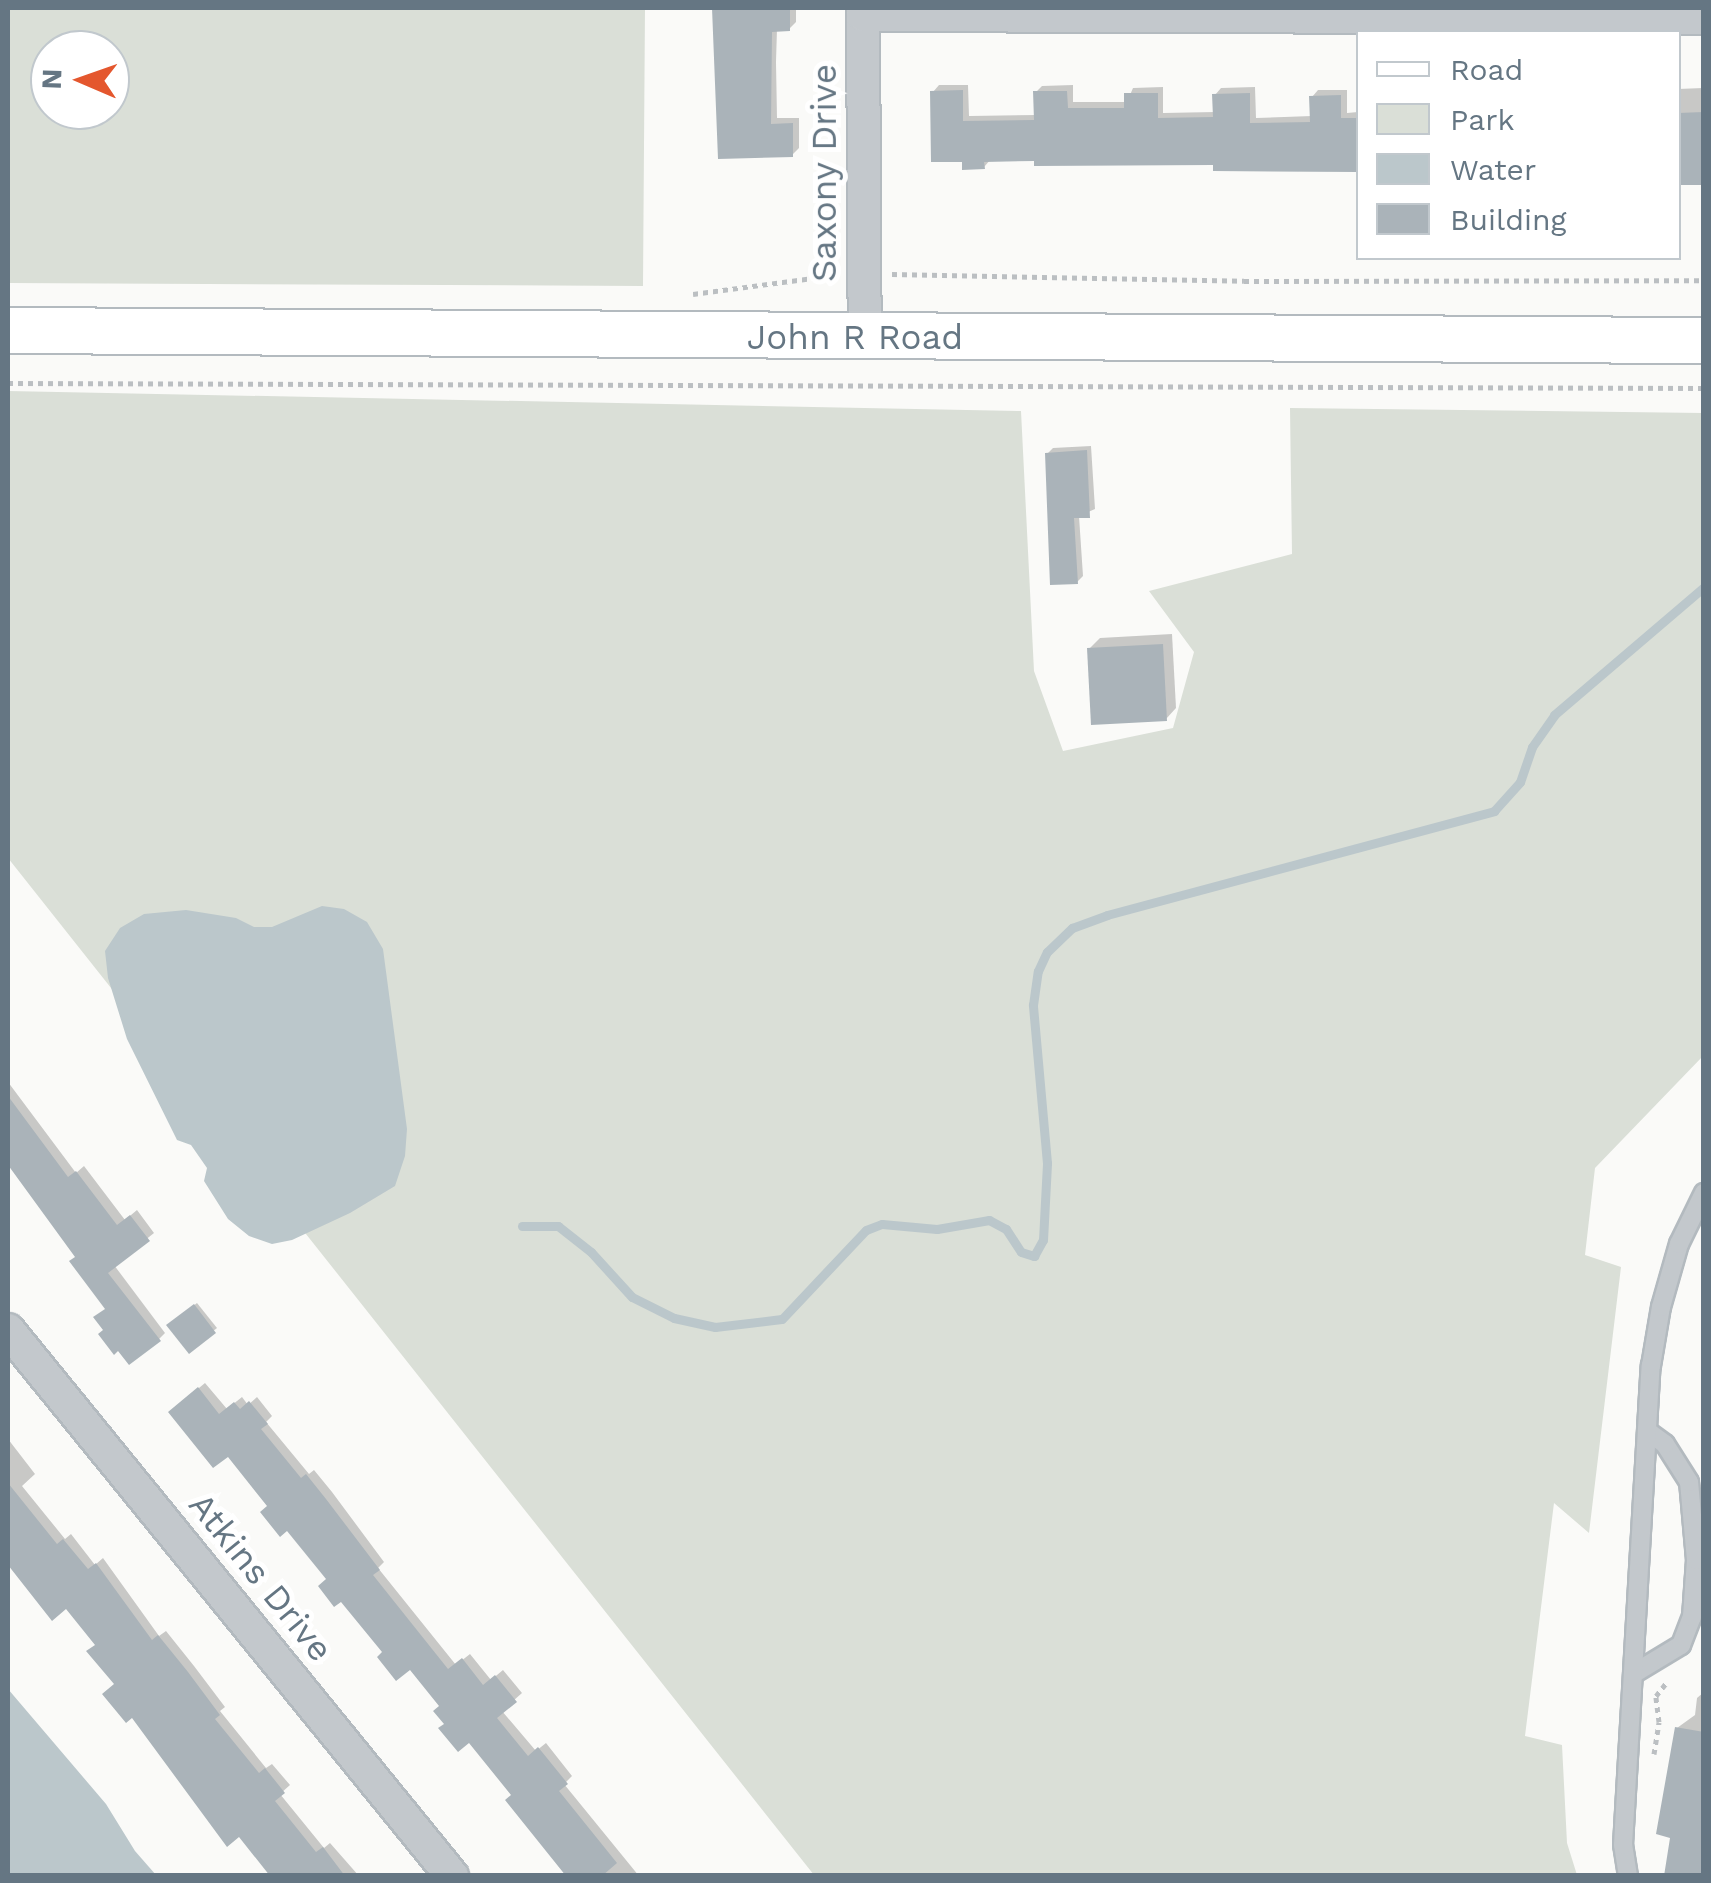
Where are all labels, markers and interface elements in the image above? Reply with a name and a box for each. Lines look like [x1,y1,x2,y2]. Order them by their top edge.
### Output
north arrow [30,30,130,130]
legend [1356,30,1681,260]
text: Road [1450,52,1523,87]
street label: Saxony Drive [803,63,845,283]
text: N [35,68,68,90]
text: Park [1450,102,1515,137]
text: Water [1450,152,1536,187]
text: Building [1450,202,1567,237]
street label: John R Road [747,316,963,358]
street label: Atkins Drive [180,1484,342,1670]

